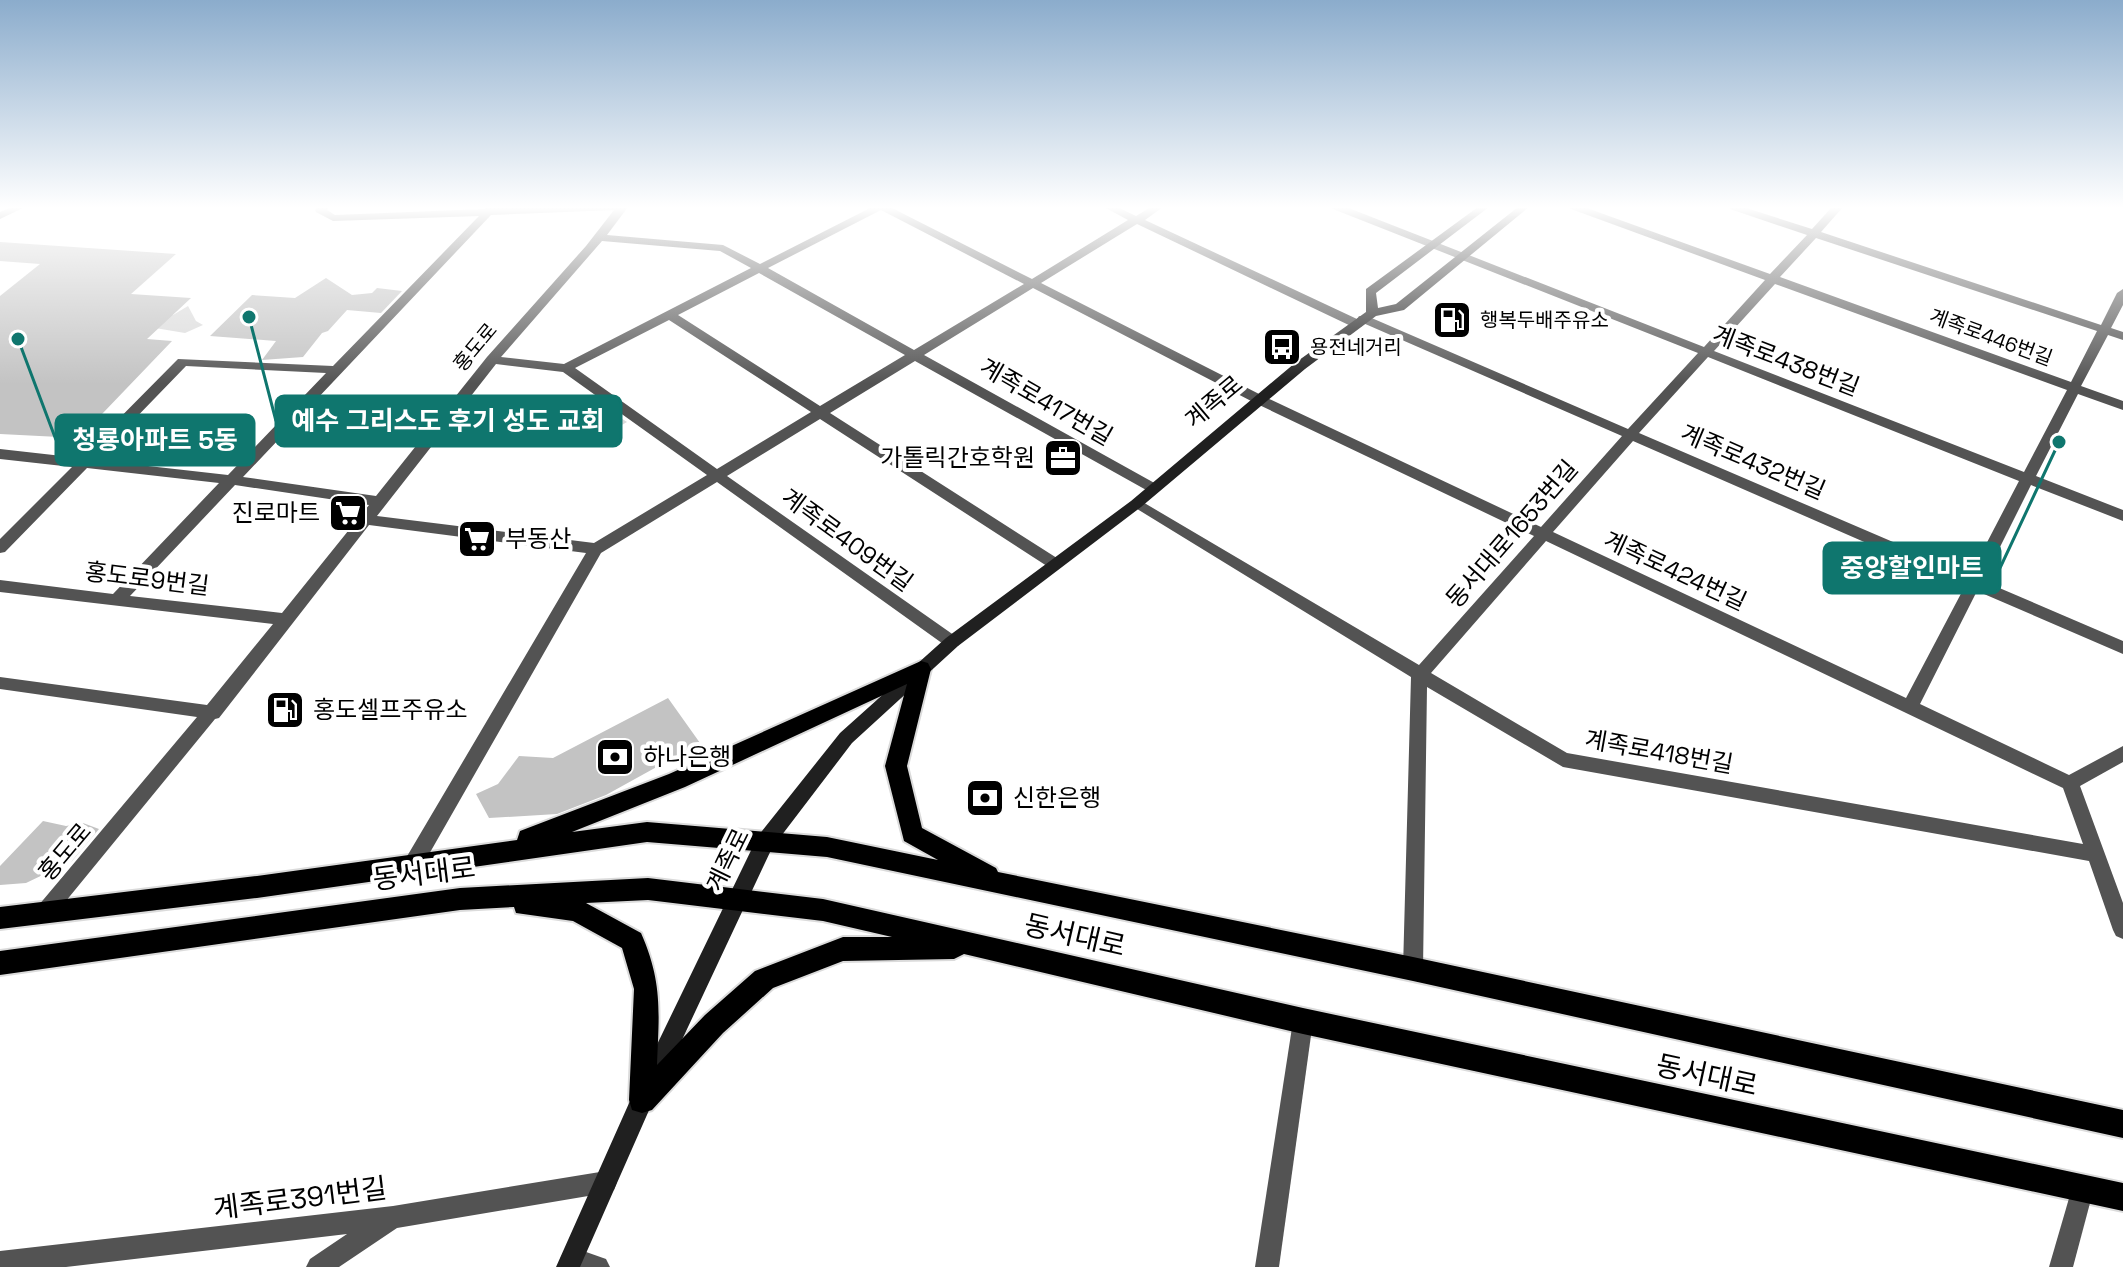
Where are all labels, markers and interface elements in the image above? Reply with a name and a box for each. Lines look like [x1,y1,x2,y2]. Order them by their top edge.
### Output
fuel station icon: 행복두배주유소 [1431,299,1473,341]
street label: 계족로446번길 [1926,303,2056,371]
place label: 행복두배주유소 [1480,307,1609,333]
street label: 홍도로 [447,317,503,377]
street label: 계족로438번길 [1708,318,1864,403]
bus stop icon: 용전네거리 [1261,326,1303,368]
place label: 용전네거리 [1310,334,1402,360]
street label: 계족로417번길 [974,351,1118,452]
street label: 계족로 [1178,368,1249,435]
callout: 예수 그리스도 후기 성도 교회 [276,396,621,446]
text: 예수 그리스도 후기 성도 교회 [291,404,605,438]
callout: 청룡아파트 5동 [56,415,254,465]
street label: 계족로432번길 [1676,417,1830,506]
text: 청룡아파트 5동 [72,423,238,457]
office icon: 가톨릭간호학원 [1042,437,1084,479]
place label: 가톨릭간호학원 [880,442,1035,473]
street label: 동서대로1653번길 [1439,453,1584,614]
street label: 계족로409번길 [775,481,919,598]
supermarket icon: 진로마트 [327,492,369,534]
place label: 진로마트 [232,497,320,528]
supermarket icon: 부동산 [456,518,498,560]
place label: 부동산 [505,523,571,554]
street label: 계족로424번길 [1599,524,1752,617]
callout: 중앙할인마트 [1824,543,2000,593]
text: 중앙할인마트 [1840,551,1984,585]
street label: 홍도로9번길 [83,555,211,602]
fuel station icon: 홍도셀프주유소 [264,689,306,731]
place label: 홍도셀프주유소 [313,694,468,725]
street label: 계족로418번길 [1583,723,1736,780]
bank icon: 하나은행 [594,736,636,778]
place label: 하나은행 [643,741,731,772]
bank icon: 신한은행 [964,777,1006,819]
place label: 신한은행 [1013,782,1101,813]
street label: 홍도로 [31,816,98,887]
street label: 계족로 [699,823,756,896]
street label: 동서대로 [371,849,477,897]
street label: 동서대로 [1021,906,1129,964]
street label: 동서대로 [1653,1047,1761,1103]
street label: 계족로391번길 [211,1169,389,1227]

